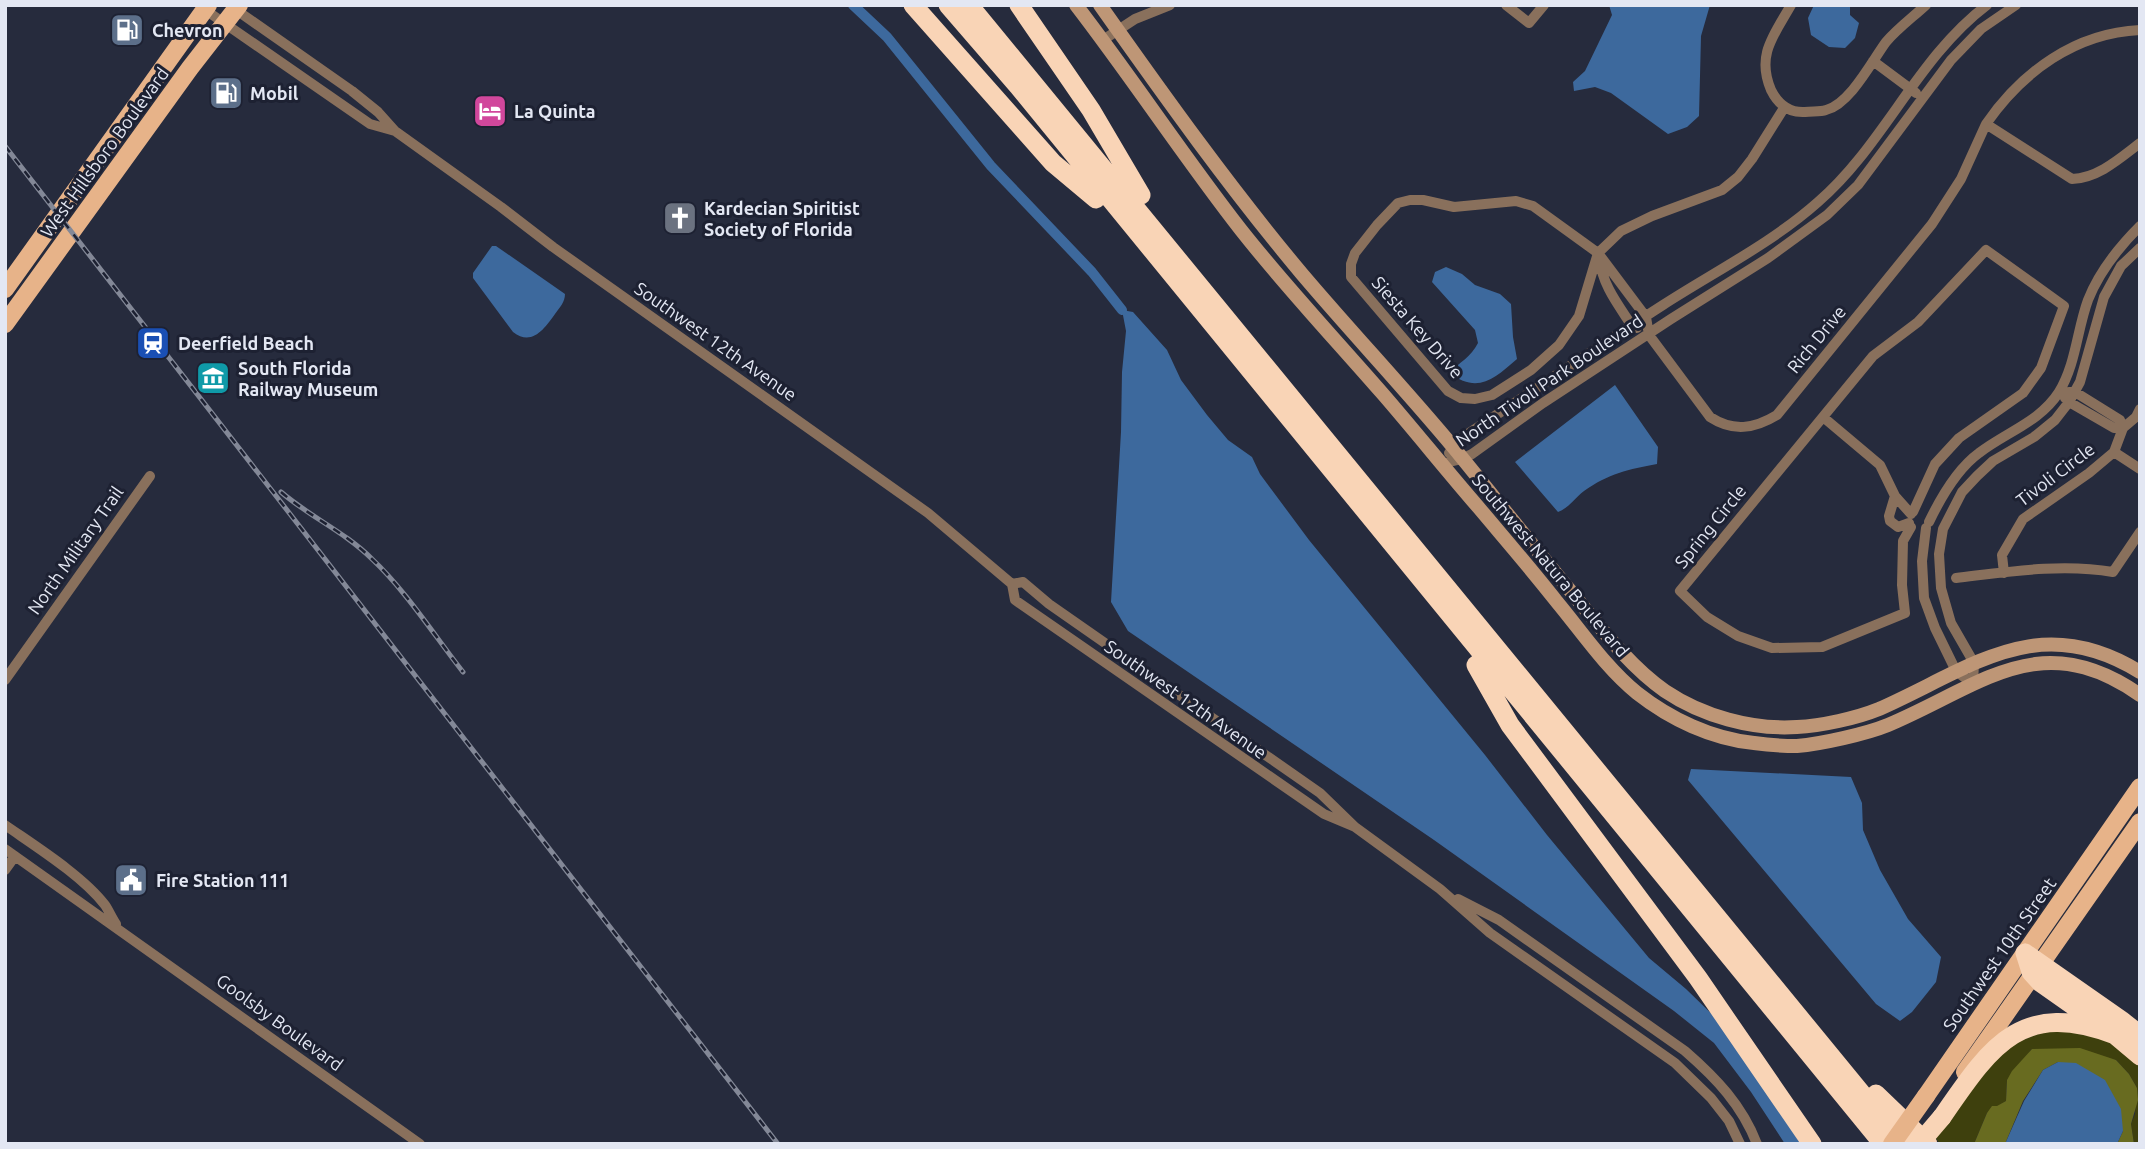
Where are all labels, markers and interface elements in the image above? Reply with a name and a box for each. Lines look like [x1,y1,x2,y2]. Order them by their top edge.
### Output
fuel station icon: Chevron [108,11,146,49]
place label: Chevron [152,20,223,40]
street label: West Hillsboro Boulevard [36,64,172,240]
fuel station icon: Mobil [207,74,245,112]
place label: Mobil [250,83,299,103]
hotel icon: La Quinta [471,92,509,130]
place label: La Quinta [514,101,596,121]
place label: Kardecian Spiritist Society of Florida [704,198,860,239]
church icon: Kardecian Spiritist Society of Florida [661,199,699,237]
street label: Siesta Key Drive [1368,272,1468,382]
street label: Southwest 12th Avenue [631,277,801,405]
street label: Rich Drive [1783,301,1849,377]
street label: North Tivoli Park Boulevard [1452,310,1646,450]
station icon: Deerfield Beach [134,324,172,362]
place label: Deerfield Beach [178,333,314,353]
place label: South Florida Railway Museum [238,358,378,399]
museum icon: South Florida Railway Museum [194,359,232,397]
street label: Tivoli Circle [2012,438,2098,510]
street label: Southwest Natura Boulevard [1469,470,1633,660]
street label: Spring Circle [1670,480,1750,572]
street label: North Military Trail [23,482,127,618]
street label: Southwest 12th Avenue [1101,635,1271,763]
public building icon: Fire Station 111 [112,861,150,899]
place label: Fire Station 111 [156,870,289,890]
street label: Southwest 10th Street [1938,874,2060,1034]
street label: Goolsby Boulevard [213,970,347,1074]

